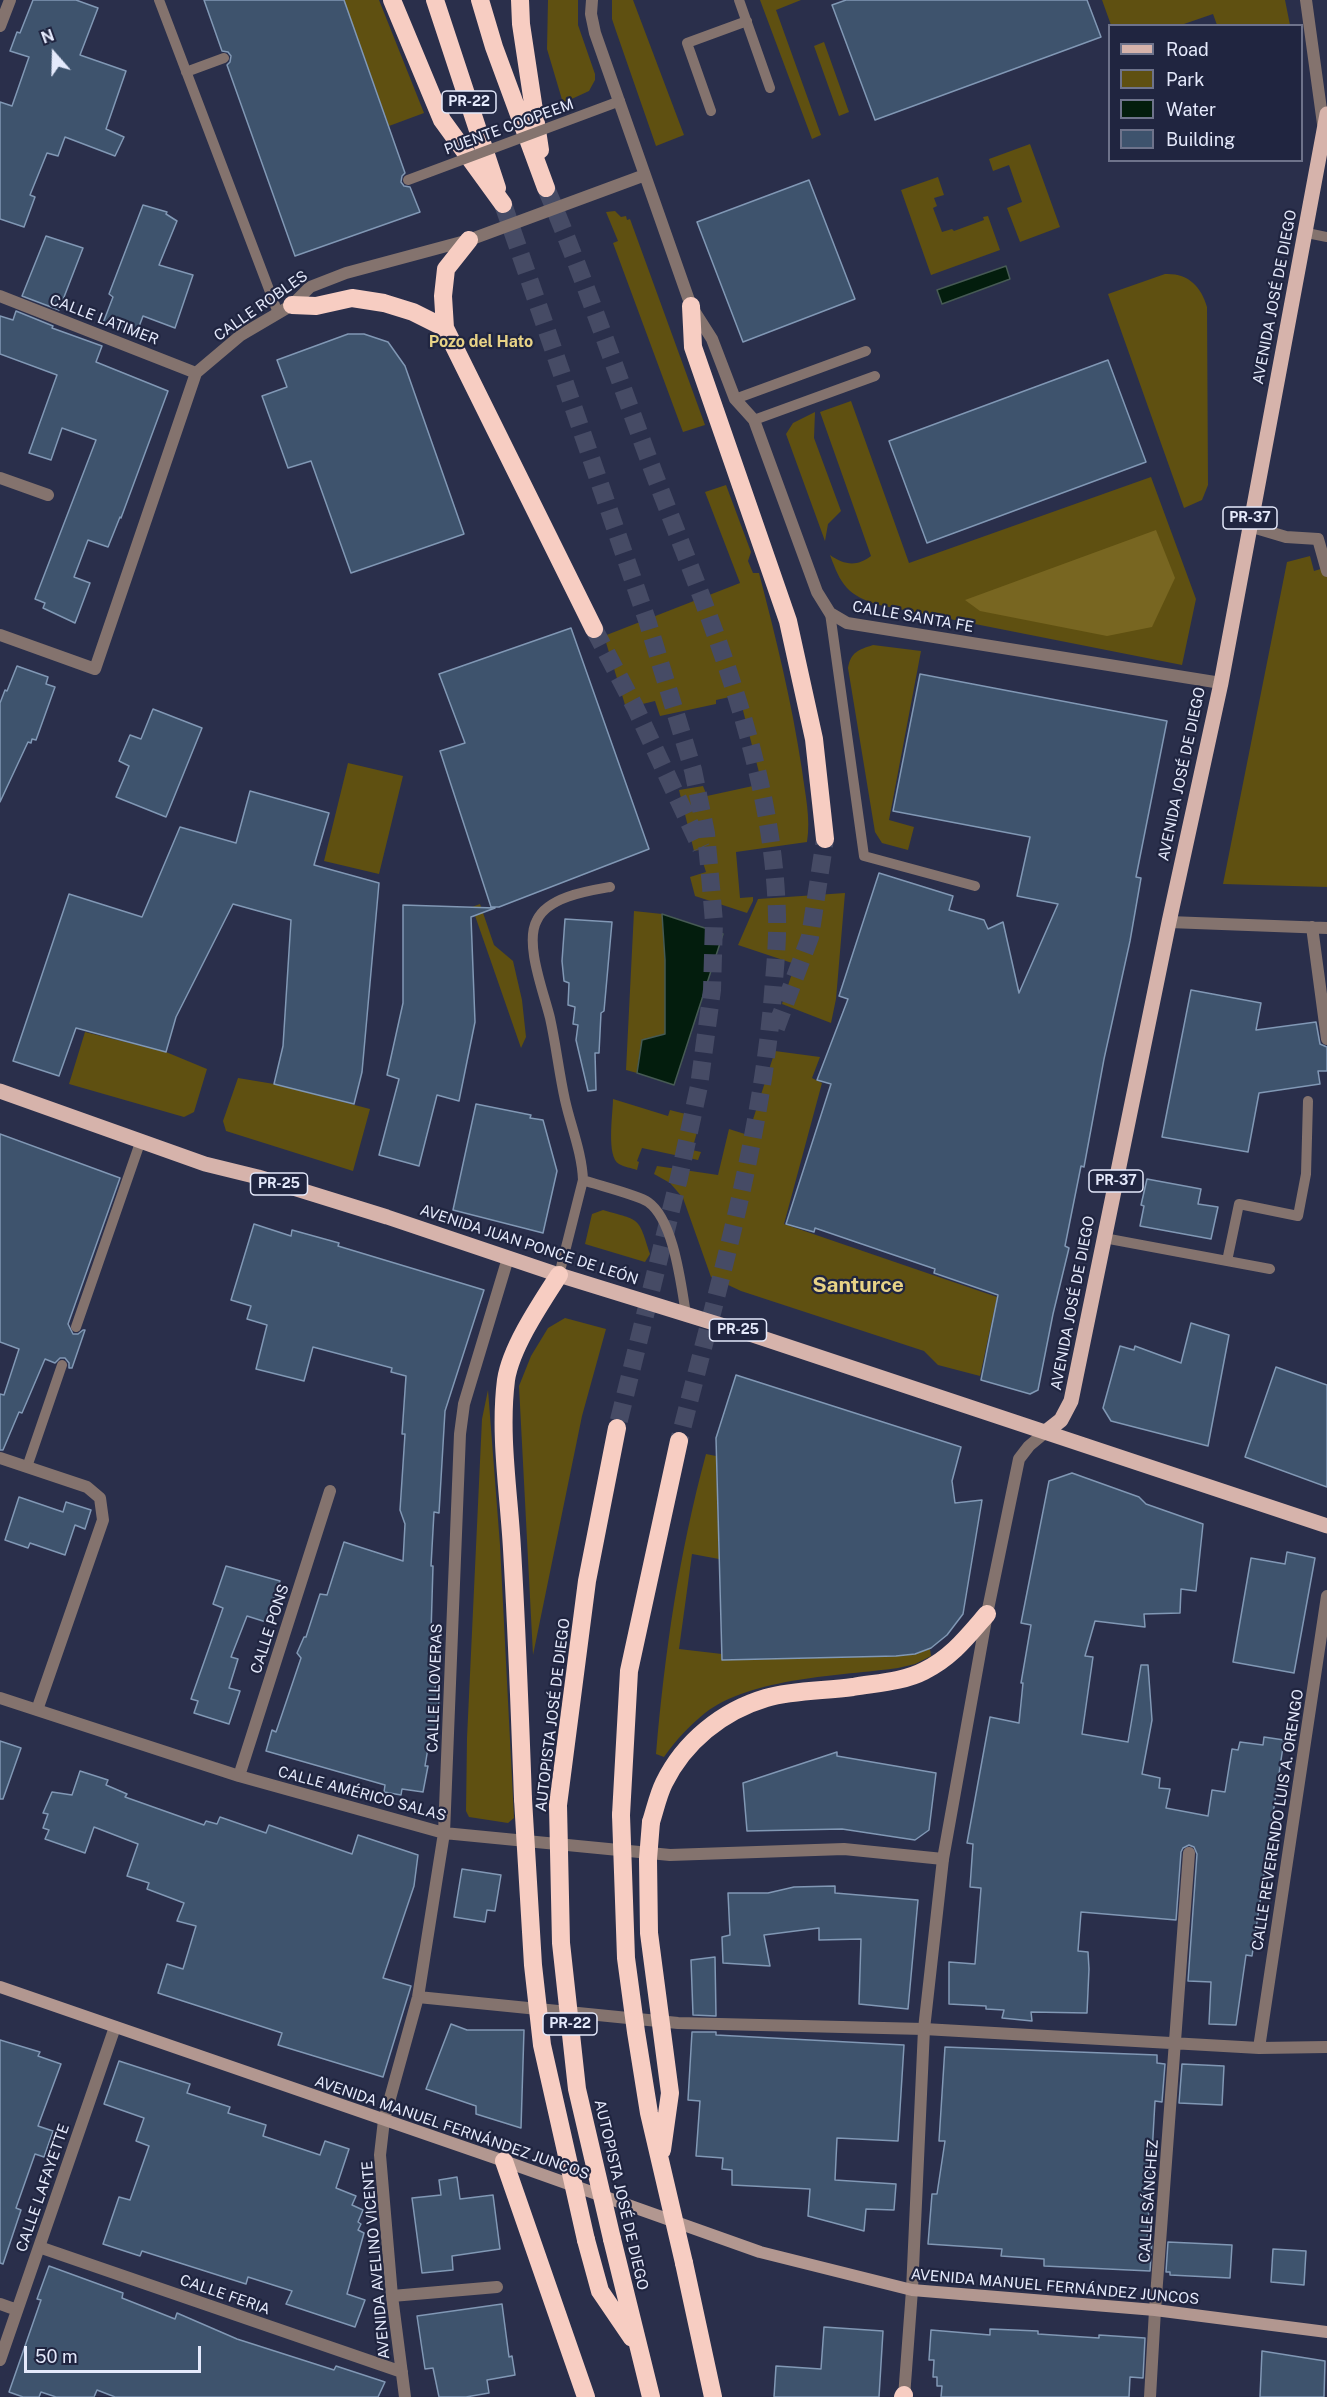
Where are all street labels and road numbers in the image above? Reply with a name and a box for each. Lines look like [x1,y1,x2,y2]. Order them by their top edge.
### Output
road number: PR-22 [442,91,496,113]
street label: PUENTE COOPEEM [442,95,576,159]
street label: AVENIDA JOSÉ DE DIEGO [1249,208,1301,386]
street label: CALLE ROBLES [211,267,311,345]
street label: CALLE LATIMER [47,291,161,349]
road number: PR-37 [1223,507,1277,529]
street label: CALLE SANTA FE [851,597,975,637]
street label: AVENIDA JOSÉ DE DIEGO [1155,685,1209,863]
road number: PR-37 [1089,1170,1143,1192]
road number: PR-25 [250,1173,308,1195]
street label: AVENIDA JUAN PONCE DE LEÓN [418,1201,640,1289]
street label: AVENIDA JOSÉ DE DIEGO [1047,1214,1099,1392]
road number: PR-25 [710,1319,766,1341]
street label: CALLE PONS [247,1582,293,1676]
street label: AUTOPISTA JOSÉ DE DIEGO [532,1617,574,1813]
street label: CALLE LLOVERAS [424,1623,446,1753]
street label: CALLE REVERENDO LUIS A. ORENGO [1248,1688,1308,1952]
street label: CALLE AMÉRICO SALAS [276,1763,448,1825]
road number: PR-22 [543,2013,597,2035]
street label: AVENIDA MANUEL FERNÁNDEZ JUNCOS [312,2072,592,2184]
street label: AUTOPISTA JOSÉ DE DIEGO [590,2098,652,2292]
street label: CALLE LAFAYETTE [13,2122,73,2254]
street label: CALLE SÁNCHEZ [1136,2139,1162,2263]
street label: AVENIDA AVELINO VICENTE [358,2160,394,2360]
street label: AVENIDA MANUEL FERNÁNDEZ JUNCOS [910,2265,1200,2309]
street label: CALLE FERIA [177,2271,273,2319]

